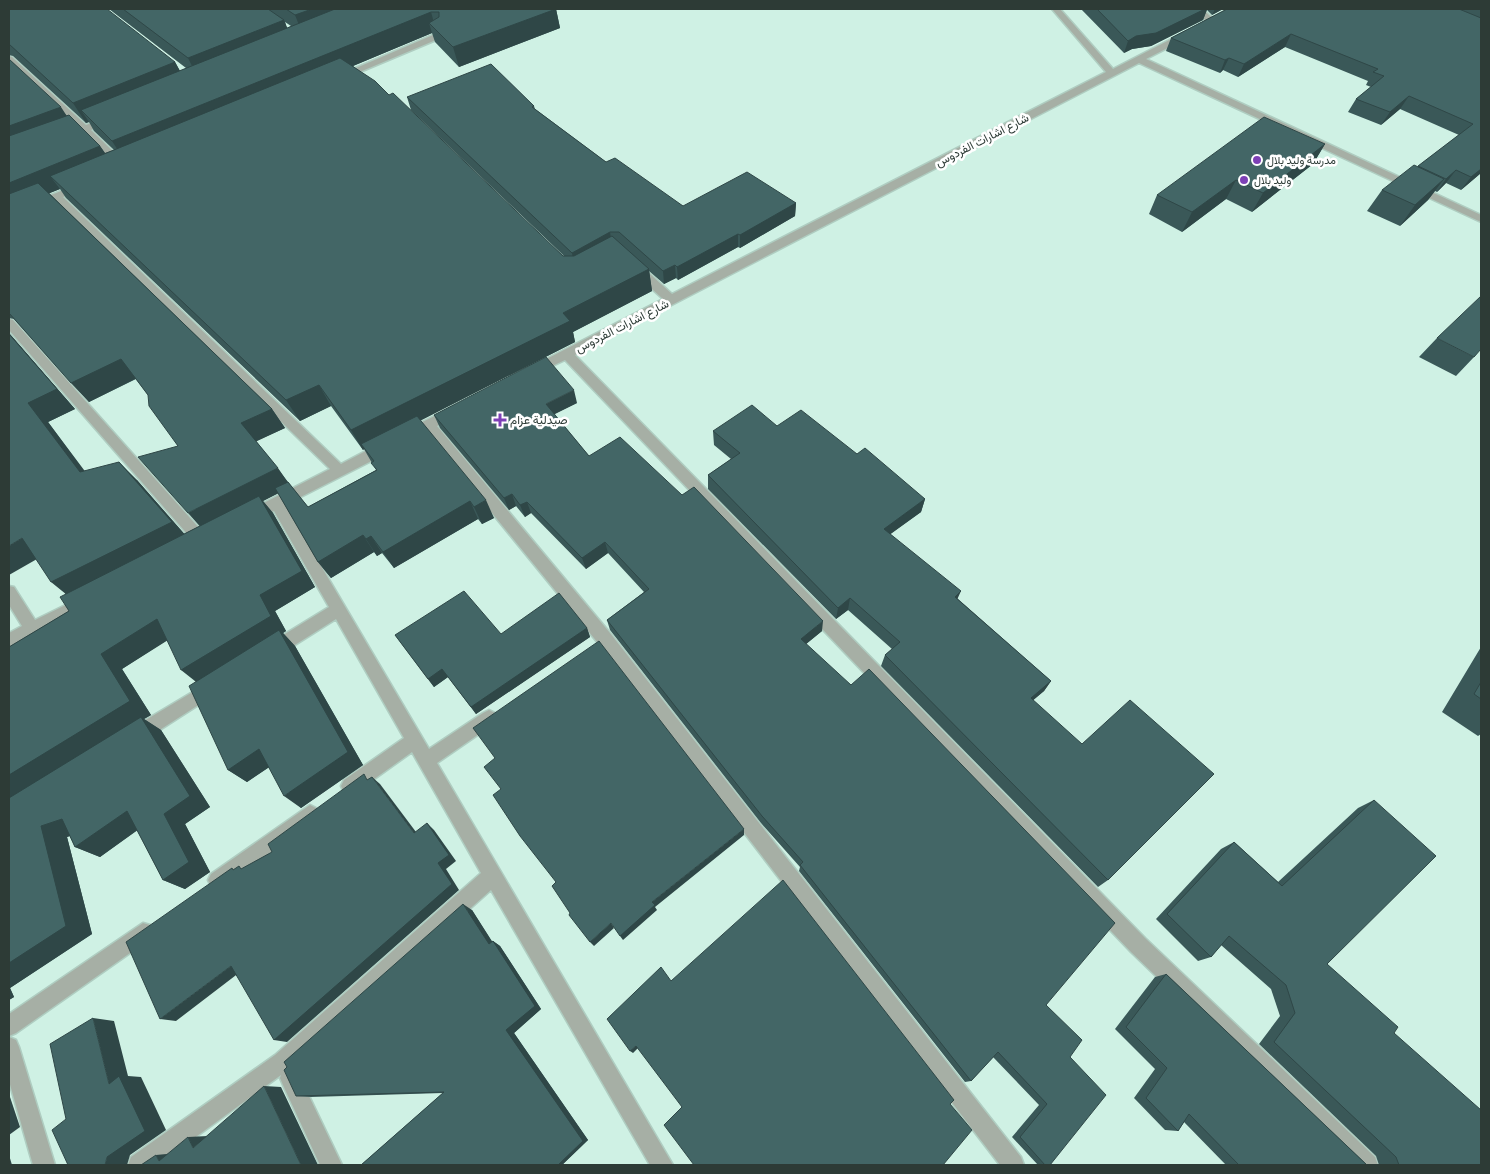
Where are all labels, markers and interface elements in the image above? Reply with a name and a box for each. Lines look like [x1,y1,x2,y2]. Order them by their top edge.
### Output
street label: شارع اشارات الفردوس [933,110,1032,171]
marker: مدرسة وليد بلال [1251,154,1263,166]
place label: مدرسة وليد بلال [1267,154,1336,167]
marker: وليد بلال [1238,174,1250,186]
place label: وليد بلال [1254,174,1291,187]
street label: شارع اشارات الفردوس [573,296,672,357]
place label: صيدلية عزام [510,413,568,428]
marker: صيدلية عزام [494,414,506,426]

